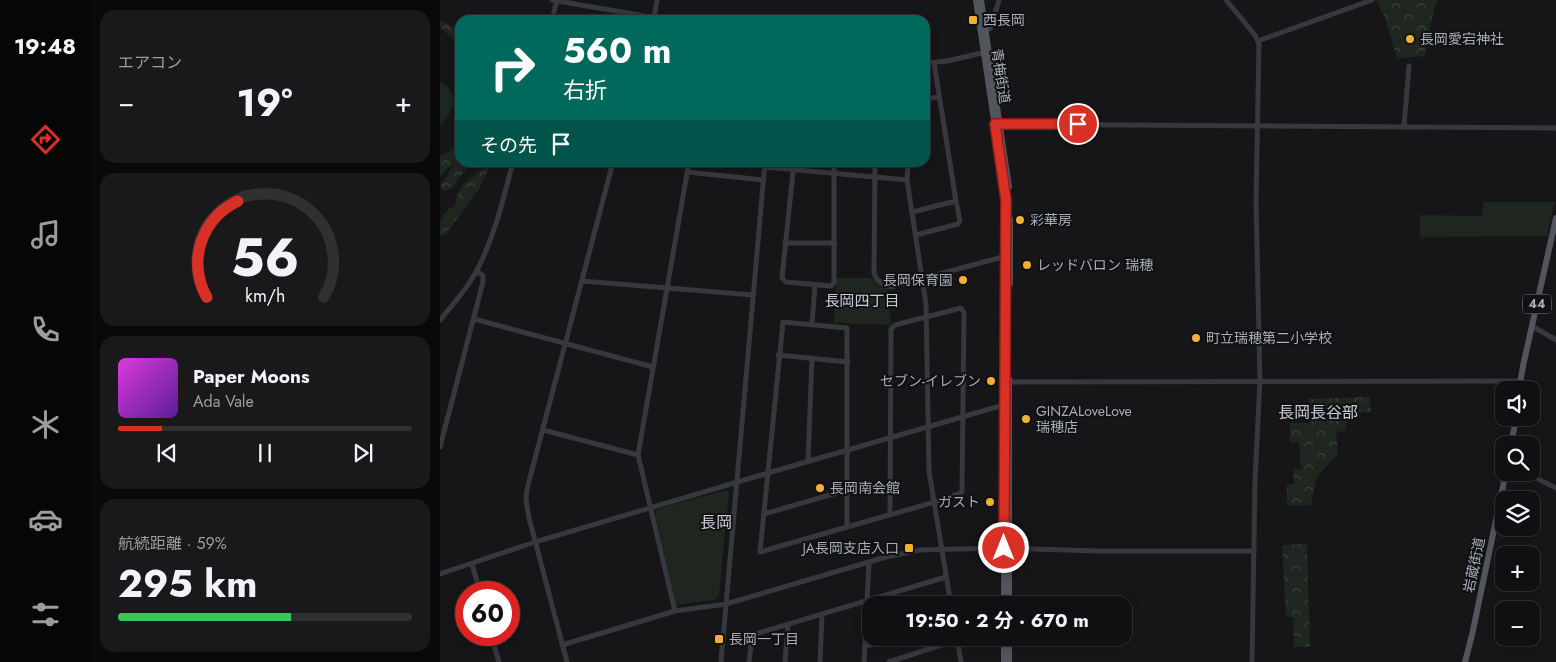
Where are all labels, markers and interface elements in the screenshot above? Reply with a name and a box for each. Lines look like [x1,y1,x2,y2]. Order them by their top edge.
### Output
place label: 西長岡 [983,10,1025,30]
marker: 西長岡 [967,14,979,26]
text: 560 m [563,26,671,76]
place label: 長岡愛宕神社 [1420,29,1504,49]
text: 19:48 [14,30,76,62]
marker: 長岡愛宕神社 [1404,33,1416,45]
icon: right [480,35,545,100]
street label: 青梅街道 [987,47,1015,105]
text: エアコン [118,51,182,74]
text: 右折 [563,74,607,106]
text: 19° [237,75,293,130]
text: − [118,82,135,123]
text: + [395,82,412,123]
pin [1057,103,1099,145]
icon: arrive [1064,110,1092,138]
icon: directions [28,122,63,157]
icon: arrive [547,130,575,158]
text: その先 [480,132,537,159]
place label: 彩華房 [1030,210,1072,230]
marker: 彩華房 [1014,214,1026,226]
icon: music [28,217,63,252]
text: 56 [231,220,299,296]
place label: レッドバロン 瑞穂 [1037,255,1153,275]
marker: レッドバロン 瑞穂 [1021,259,1033,271]
place label: 長岡保育園 [883,270,953,290]
marker: 長岡保育園 [957,274,969,286]
text: km/h [245,283,285,309]
district label: 長岡四丁目 [824,290,900,312]
road number: 44 [1523,294,1551,314]
icon: phone [28,312,63,347]
place label: 町立瑞穂第二小学校 [1206,328,1332,348]
marker: 町立瑞穂第二小学校 [1190,332,1202,344]
text: Paper Moons [193,363,310,390]
place label: セブン-イレブン [880,371,981,391]
marker: セブン-イレブン [985,375,997,387]
map controls [1495,381,1540,646]
button: sound [1495,381,1540,426]
text: Ada Vale [193,390,254,413]
place label: GINZALoveLove 瑞穂店 [1036,401,1132,437]
district label: 長岡長谷部 [1278,401,1358,424]
icon: climate [28,407,63,442]
marker: GINZALoveLove 瑞穂店 [1020,413,1032,425]
button: search [1495,436,1540,481]
icon: previous [153,439,181,467]
icon: pause [251,439,279,467]
icon: next [349,439,377,467]
place label: 長岡南会館 [830,478,900,498]
marker: 長岡南会館 [814,482,826,494]
button: layers [1495,491,1540,536]
place label: ガスト [938,492,980,512]
marker: ガスト [984,496,996,508]
icon: car [28,502,63,537]
district label: 長岡 [700,511,732,534]
position arrow [977,521,1029,573]
text: 航続距離 · 59% [118,532,227,555]
street label: 岩蔵街道 [1458,536,1490,594]
place label: JA長岡支店入口 [800,538,899,558]
marker: JA長岡支店入口 [903,542,915,554]
button: + [1495,546,1540,591]
text: 295 km [118,556,257,611]
speed limit sign: 60 [455,581,520,646]
icon: filters [28,597,63,632]
button: − [1495,601,1540,646]
text: 19:50 · 2 分 · 670 m [905,607,1089,634]
place label: 長岡一丁目 [729,629,799,649]
marker: 長岡一丁目 [713,633,725,645]

